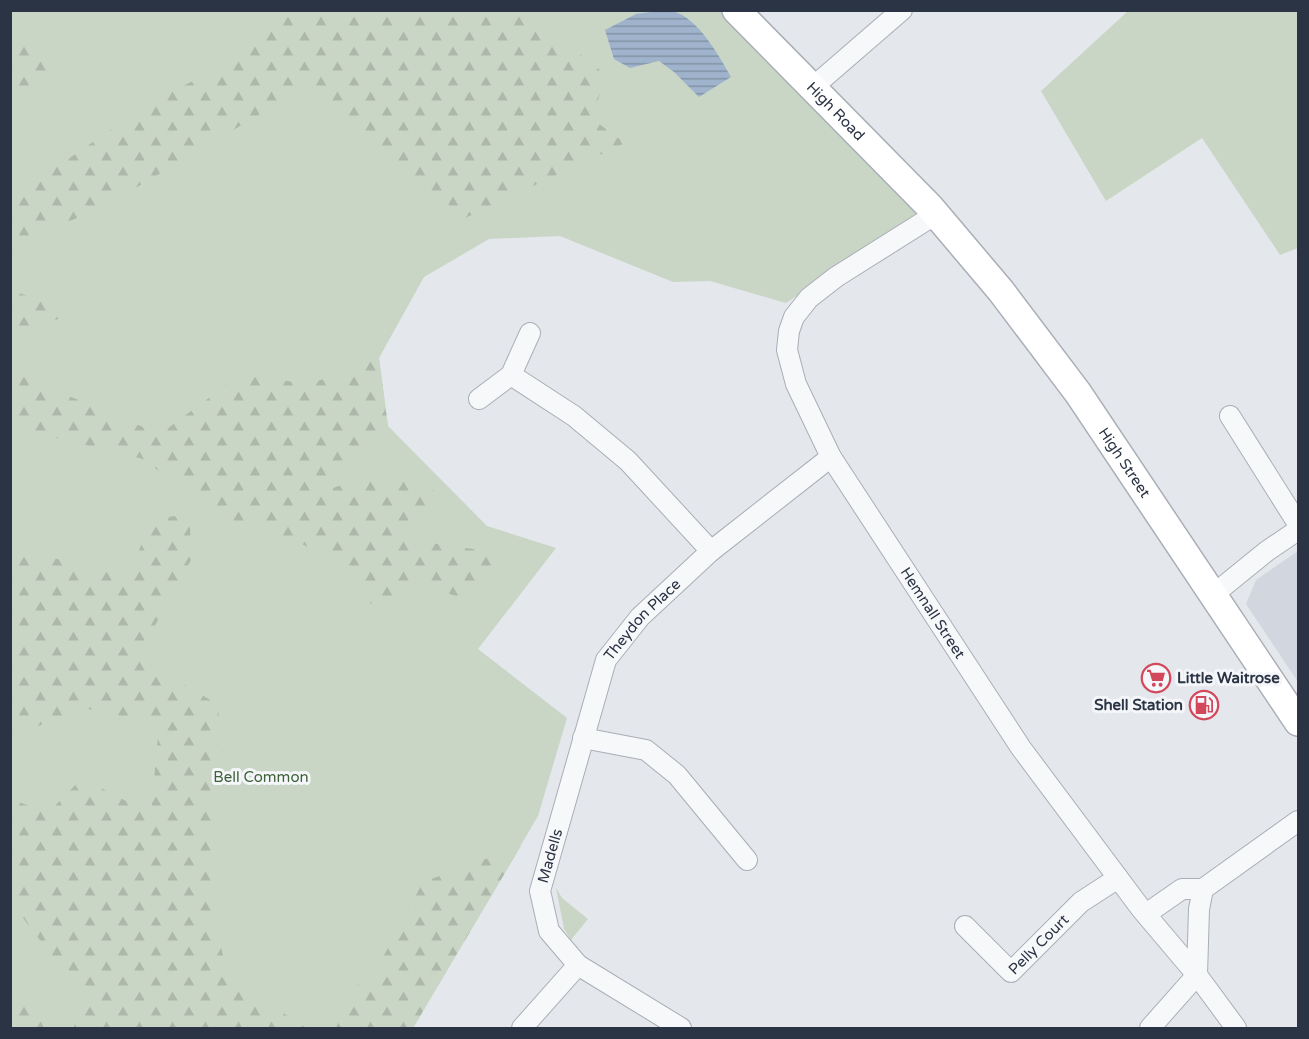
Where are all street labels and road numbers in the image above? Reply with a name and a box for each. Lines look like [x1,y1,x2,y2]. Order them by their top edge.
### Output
street label: High Road [803,78,868,144]
street label: High Street [1095,424,1155,501]
street label: Hemnall Street [897,564,969,662]
street label: Theydon Place [600,575,684,664]
street label: Madells [534,827,566,885]
street label: Pelly Court [1005,910,1073,978]

